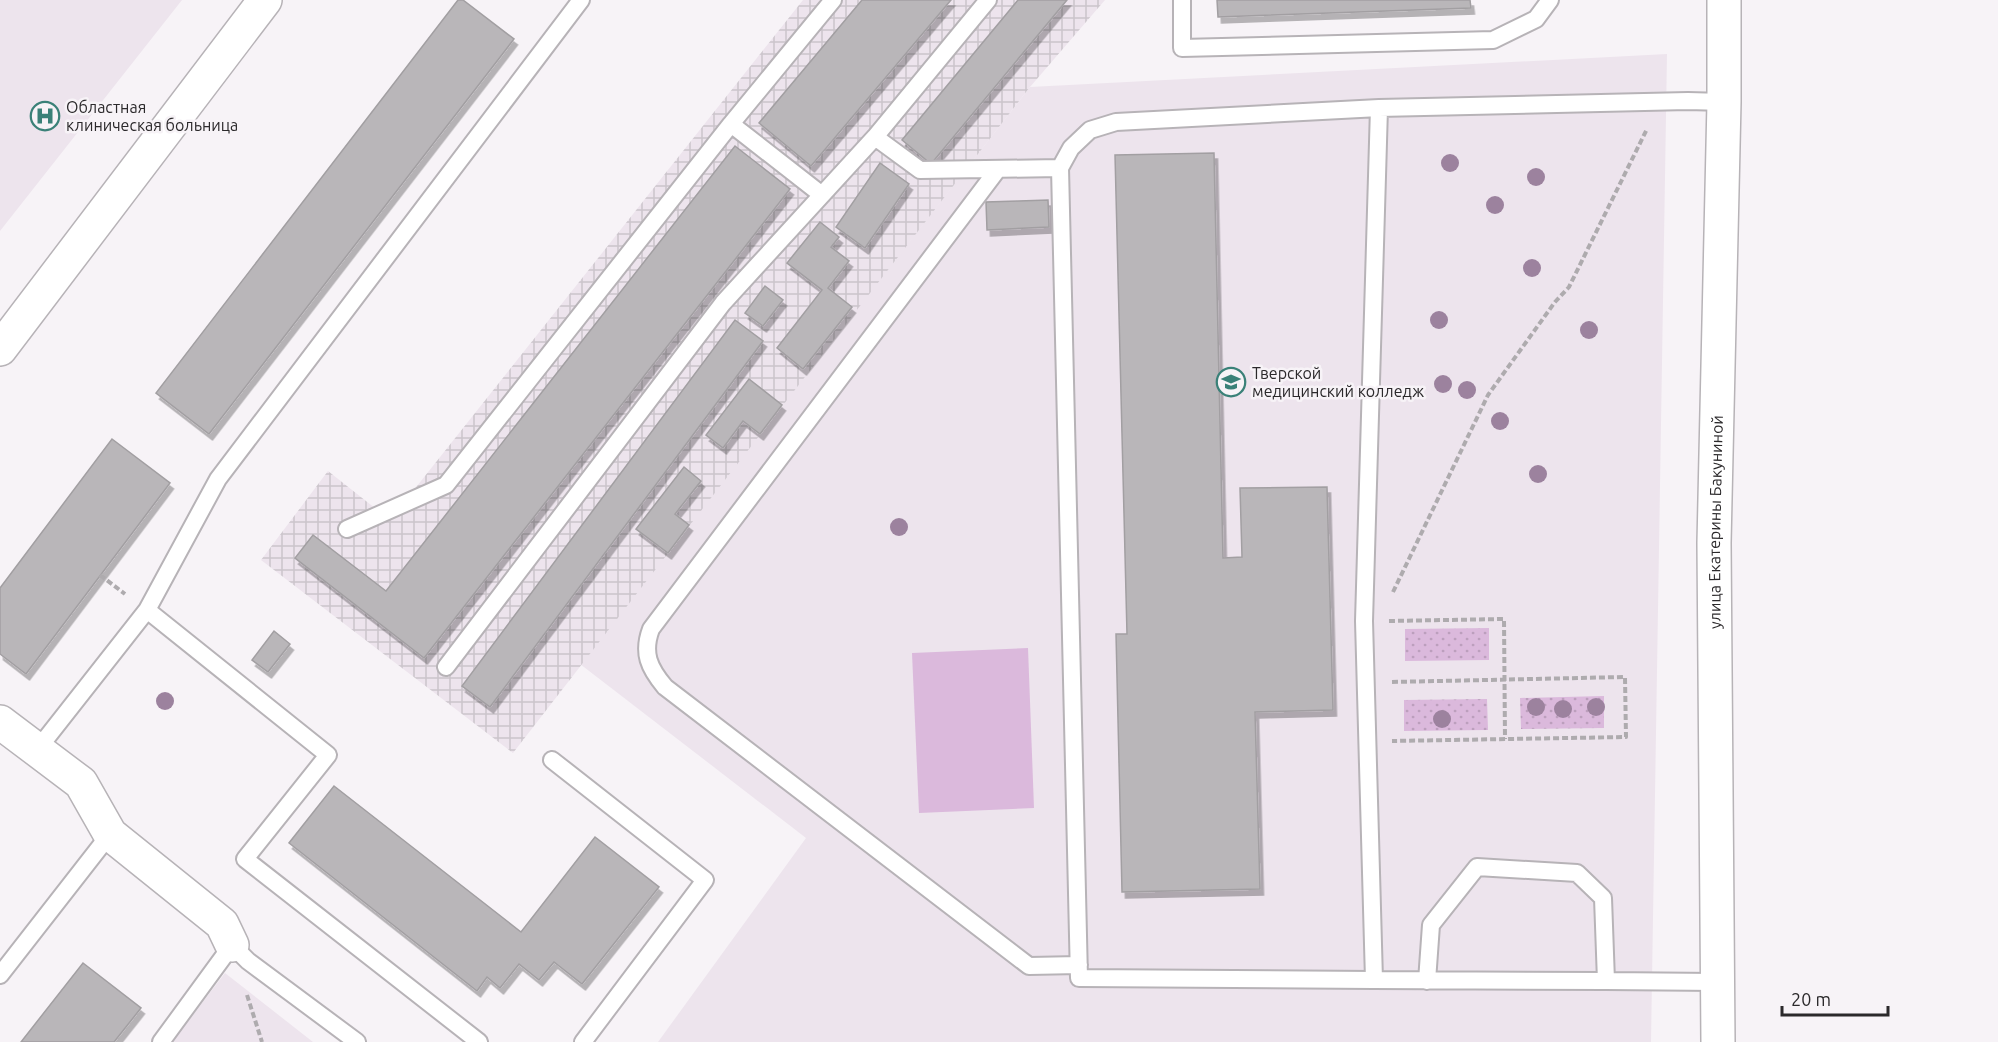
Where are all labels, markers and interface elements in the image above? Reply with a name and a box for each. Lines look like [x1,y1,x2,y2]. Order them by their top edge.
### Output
place label: Областная клиническая больница [66,98,238,134]
hospital icon: Областная клиническая больница [29,100,61,132]
place label: Тверской медицинский колледж [1252,364,1424,400]
school or university icon: Тверской медицинский колледж [1215,366,1247,398]
street label: улица Екатерины Бакуниной [1705,415,1726,629]
scale bar [1782,979,1888,1017]
text: 20 m [1791,989,1831,1009]

